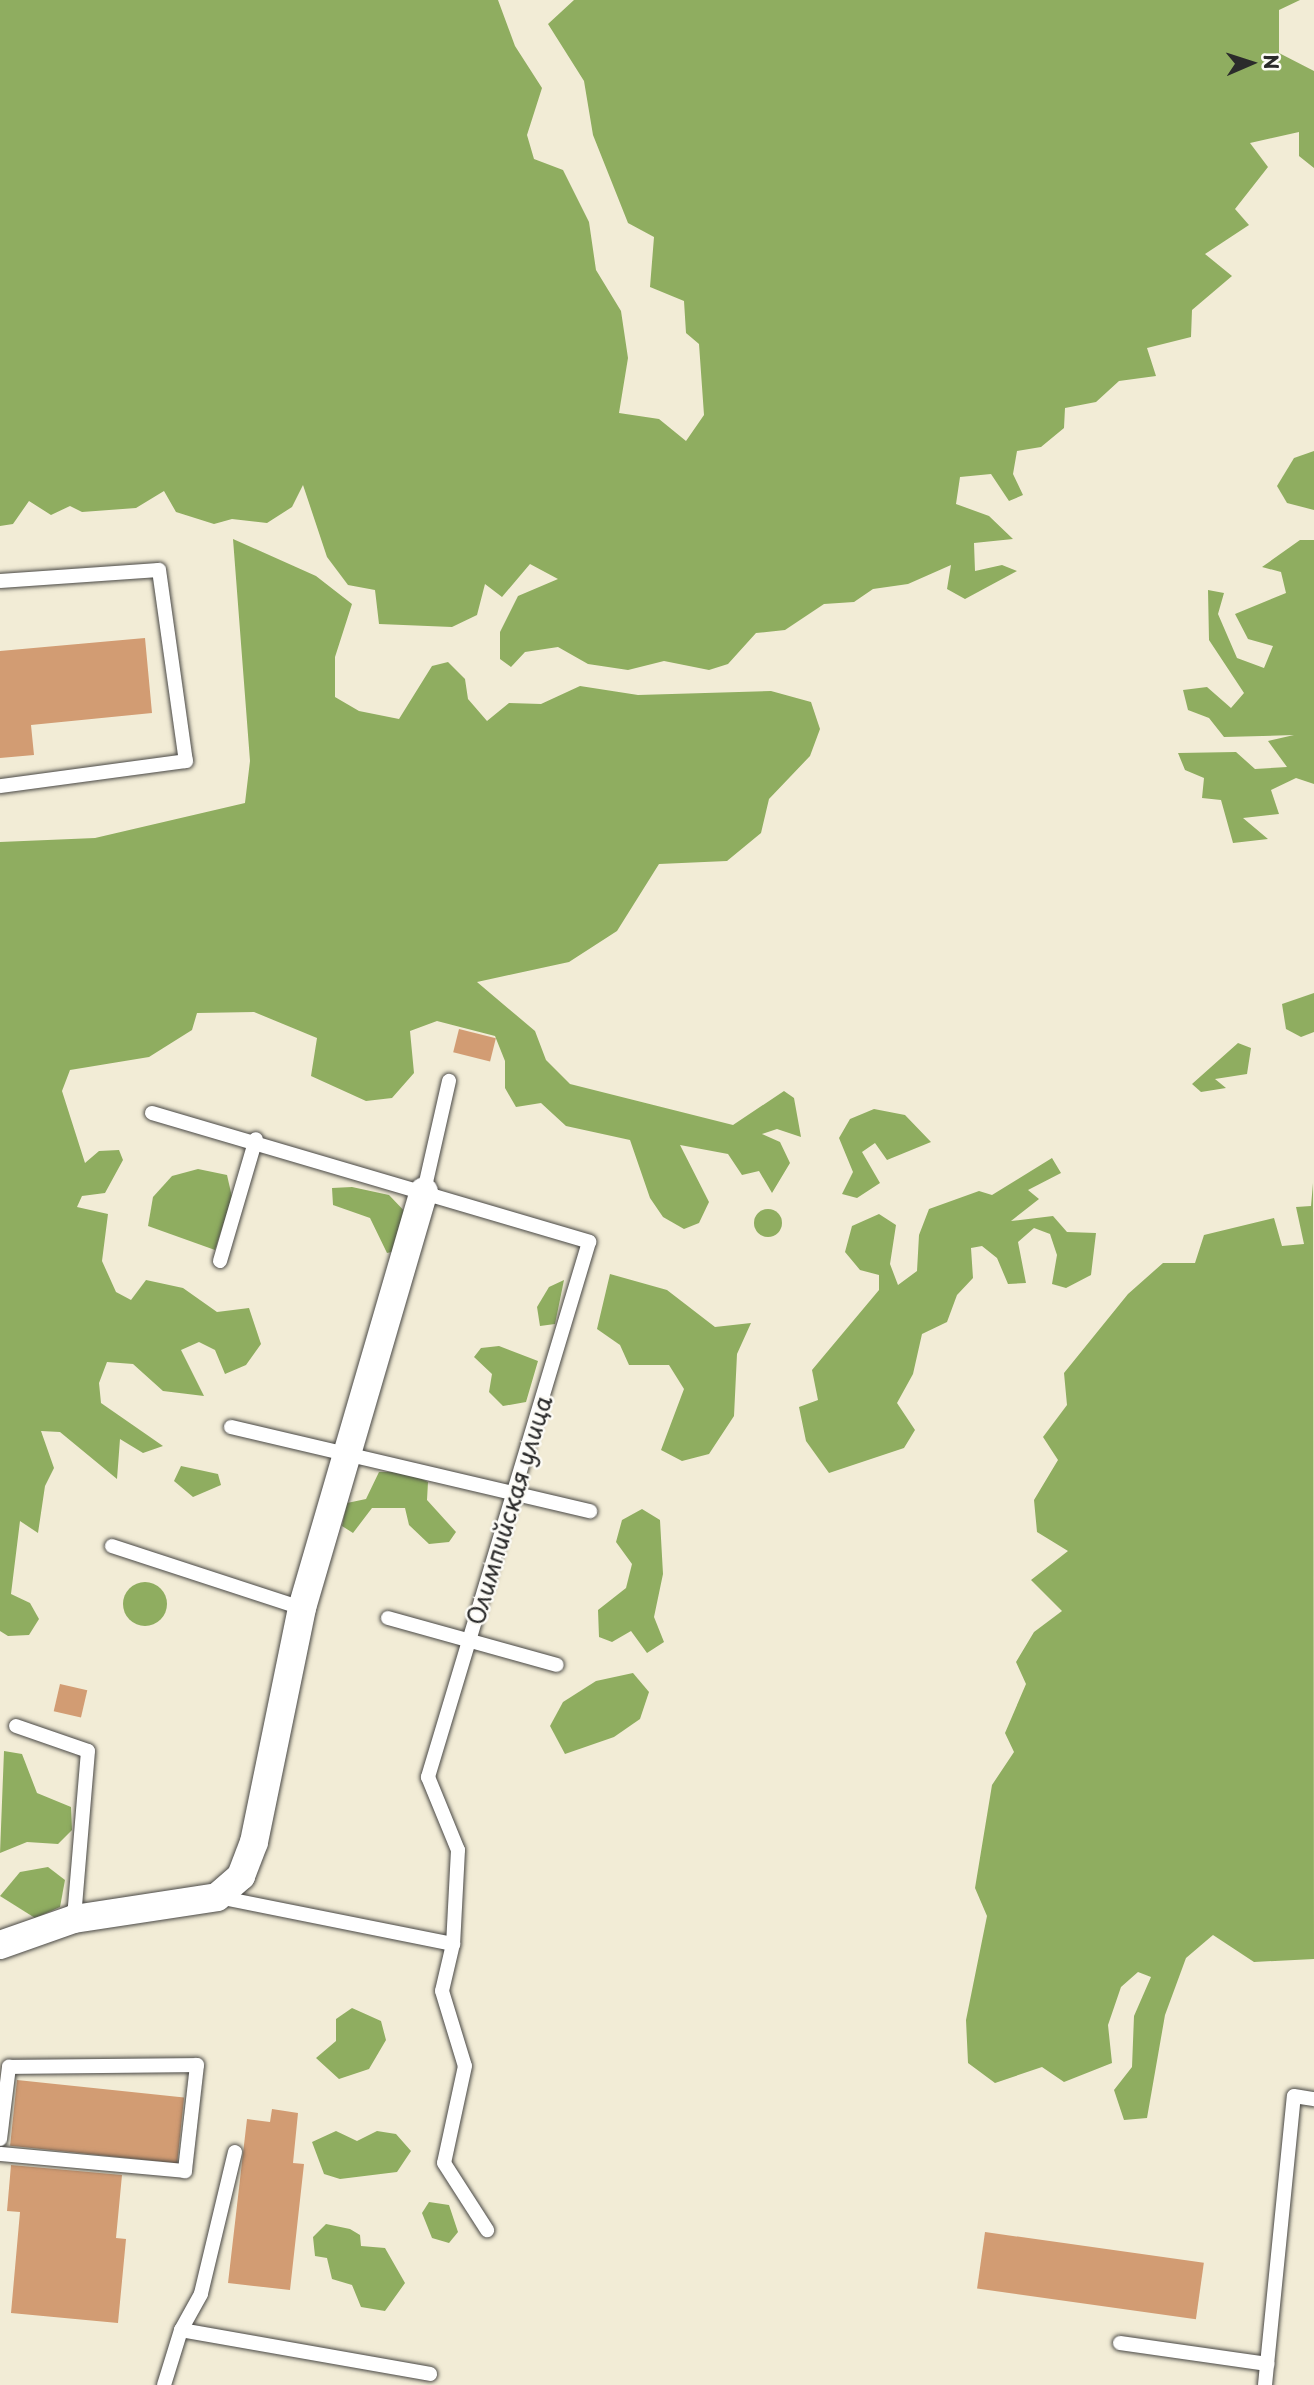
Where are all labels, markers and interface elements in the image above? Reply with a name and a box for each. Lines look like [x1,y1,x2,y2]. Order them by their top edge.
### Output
north arrow [1216,28,1286,98]
text: N [1258,54,1286,70]
street label: Олимпийская улица [460,1391,558,1629]

